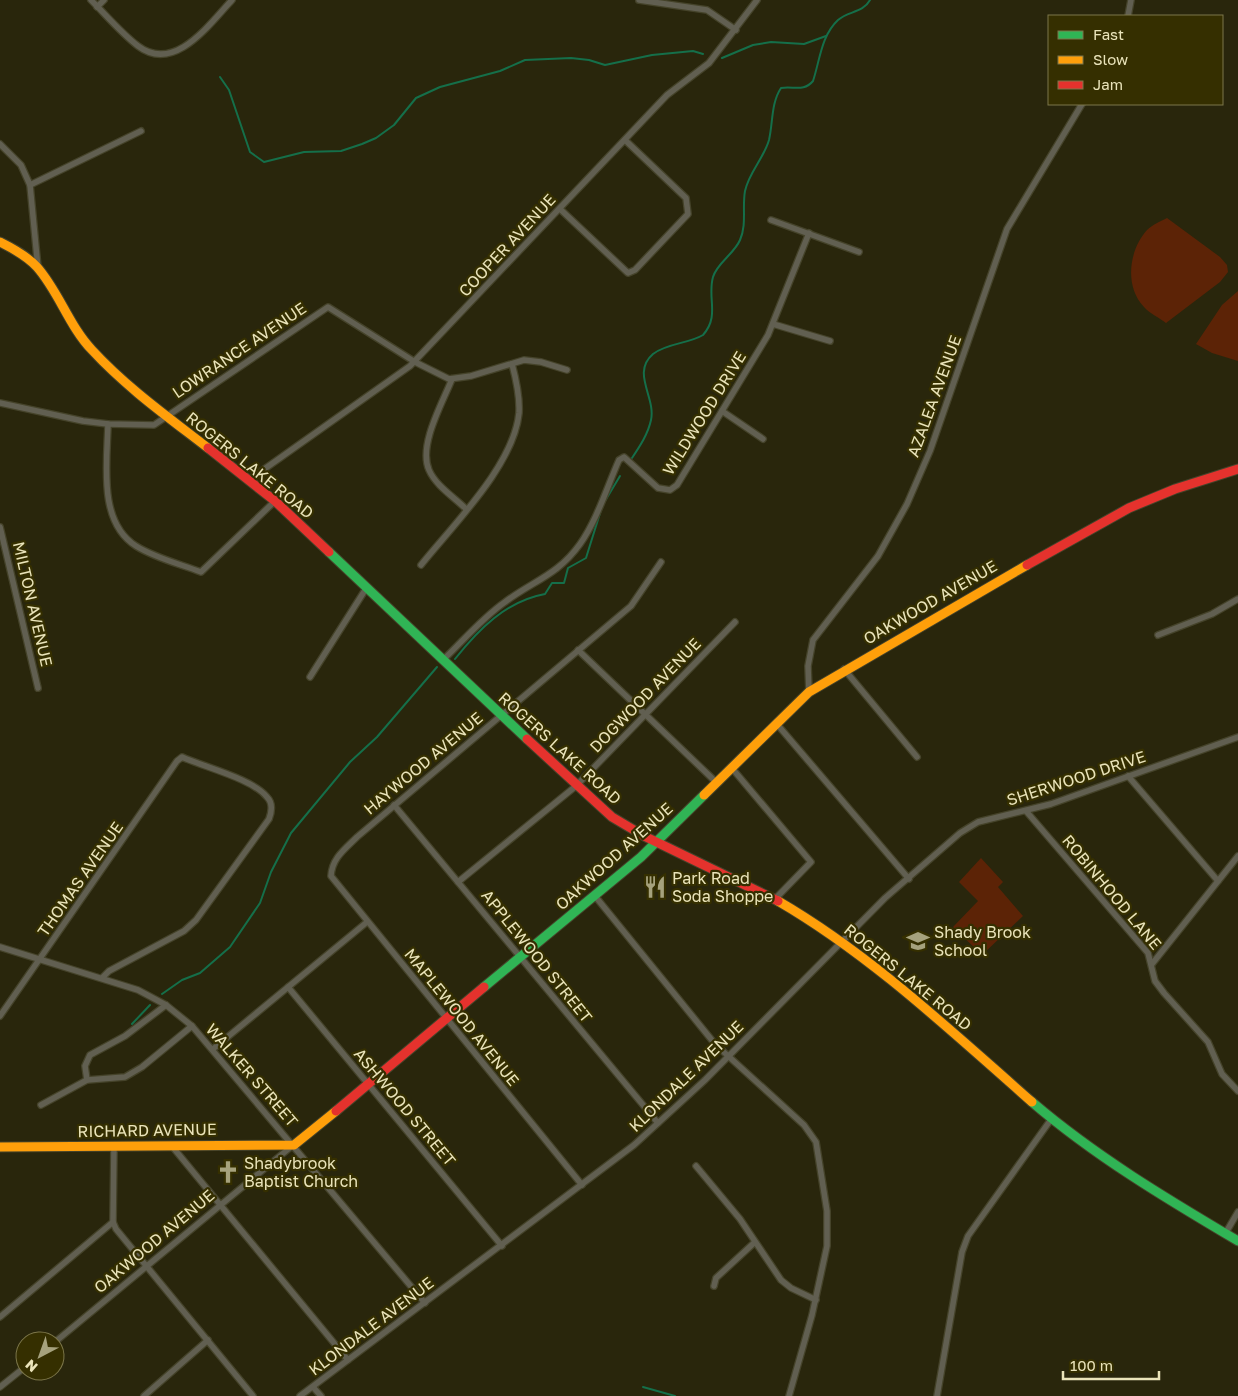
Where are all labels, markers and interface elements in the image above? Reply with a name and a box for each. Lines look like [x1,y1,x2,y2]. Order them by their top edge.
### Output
legend [1048,15,1223,105]
text: Fast [1093,25,1124,43]
text: Slow [1093,50,1128,68]
text: Jam [1093,75,1123,93]
street label: COOPER AVENUE [454,190,560,300]
street label: LOWRANCE AVENUE [168,298,310,402]
street label: AZALEA AVENUE [903,332,965,460]
street label: WILDWOOD DRIVE [658,347,750,479]
street label: ROGERS LAKE ROAD [182,407,318,523]
street label: MILTON AVENUE [9,540,57,668]
street label: OAKWOOD AVENUE [860,556,1000,648]
street label: DOGWOOD AVENUE [585,634,705,756]
street label: ROGERS LAKE ROAD [494,688,626,808]
street label: HAYWOOD AVENUE [359,707,487,819]
street label: SHERWOOD DRIVE [1004,746,1148,810]
street label: OAKWOOD AVENUE [551,798,677,914]
street label: THOMAS AVENUE [33,818,127,940]
street label: ROBINHOOD LANE [1058,830,1166,954]
place label: Park Road Soda Shoppe [672,868,773,906]
restaurant icon: Park Road Soda Shoppe [642,874,668,900]
street label: APPLEWOOD STREET [477,886,597,1027]
street label: ROGERS LAKE ROAD [840,919,976,1035]
place label: Shady Brook School [934,922,1031,960]
school or university icon: Shady Brook School [905,928,931,954]
street label: MAPLEWOOD AVENUE [400,944,524,1090]
street label: KLONDALE AVENUE [625,1016,747,1136]
street label: WALKER STREET [202,1019,302,1131]
street label: ASHWOOD STREET [350,1044,460,1170]
street label: RICHARD AVENUE [77,1119,217,1141]
place label: Shadybrook Baptist Church [244,1153,358,1191]
church icon: Shadybrook Baptist Church [215,1159,241,1185]
street label: OAKWOOD AVENUE [90,1185,218,1297]
street label: KLONDALE AVENUE [305,1272,437,1380]
north arrow [15,1331,65,1381]
scale bar [1063,1348,1159,1380]
text: N [22,1356,41,1376]
text: 100 m [1070,1356,1113,1374]

